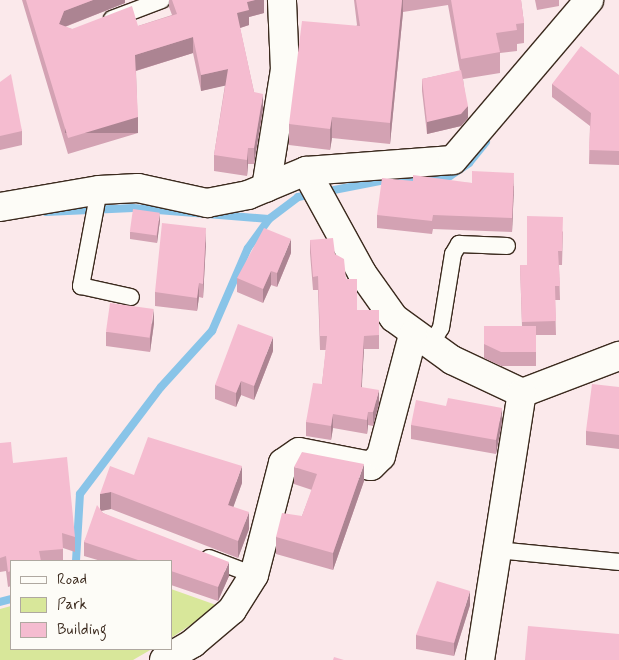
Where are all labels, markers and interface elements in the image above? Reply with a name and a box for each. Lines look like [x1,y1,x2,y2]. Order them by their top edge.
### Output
legend [10,560,172,650]
text: Road [57,570,87,590]
text: Park [57,595,87,615]
text: Building [57,620,107,640]

